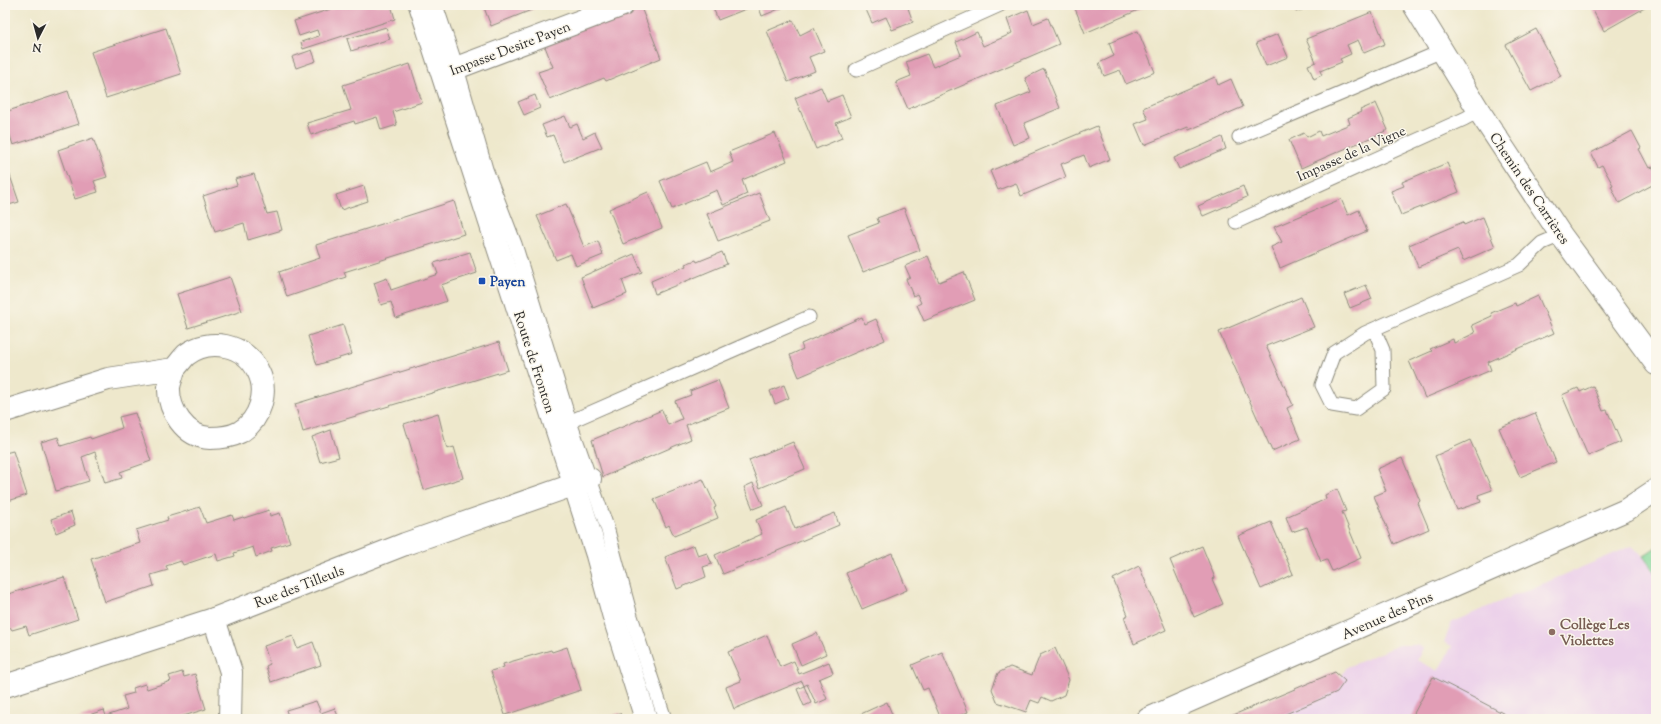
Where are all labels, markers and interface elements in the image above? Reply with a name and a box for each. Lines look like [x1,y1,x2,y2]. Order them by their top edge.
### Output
north arrow [18,18,58,58]
street label: Impasse Desire Payen [447,18,574,82]
text: N [32,39,43,55]
street label: Impasse de la Vigne [1294,122,1409,188]
street label: Chemin des Carrières [1483,129,1573,249]
place label: Payen [490,273,526,293]
marker: Payen [477,276,487,286]
street label: Route de Fronton [507,309,559,416]
street label: Rue des Tilleuls [252,562,348,614]
street label: Avenue des Pins [1339,588,1437,646]
place label: Collège Les Violettes [1560,616,1630,652]
marker: Collège Les Violettes [1547,627,1557,637]

